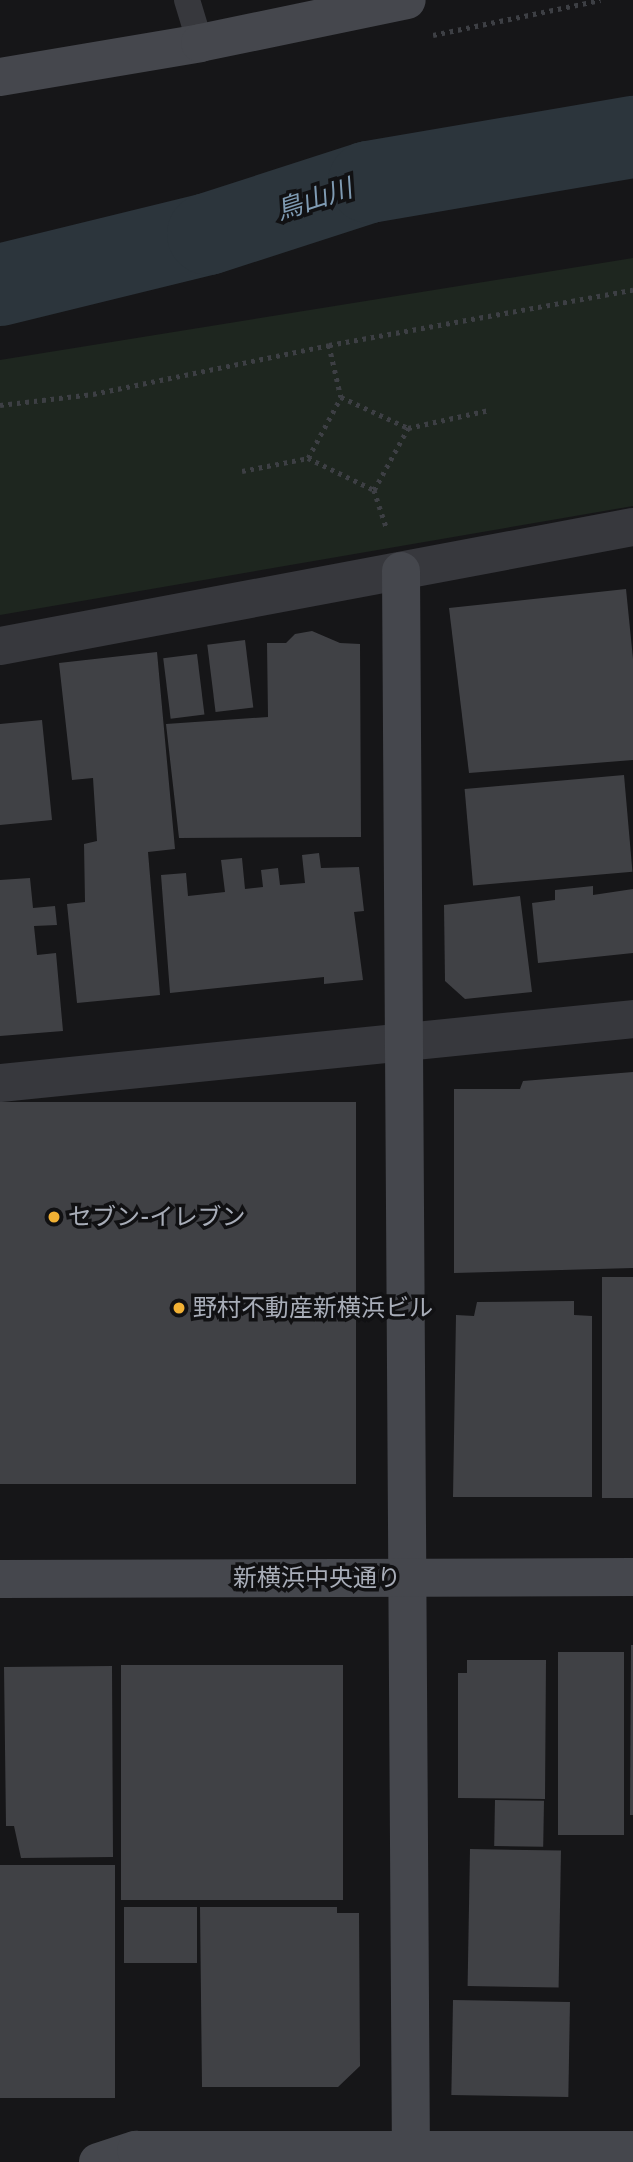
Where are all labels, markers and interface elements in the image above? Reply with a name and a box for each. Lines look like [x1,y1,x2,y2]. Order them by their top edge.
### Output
water label: 鳥山川 [272,172,356,226]
place label: セブン-イレブン [68,1203,246,1231]
marker: セブン-イレブン [46,1209,62,1225]
place label: 野村不動産新横浜ビル [193,1294,433,1322]
marker: 野村不動産新横浜ビル [171,1300,187,1316]
street label: 新横浜中央通り [233,1564,401,1592]

